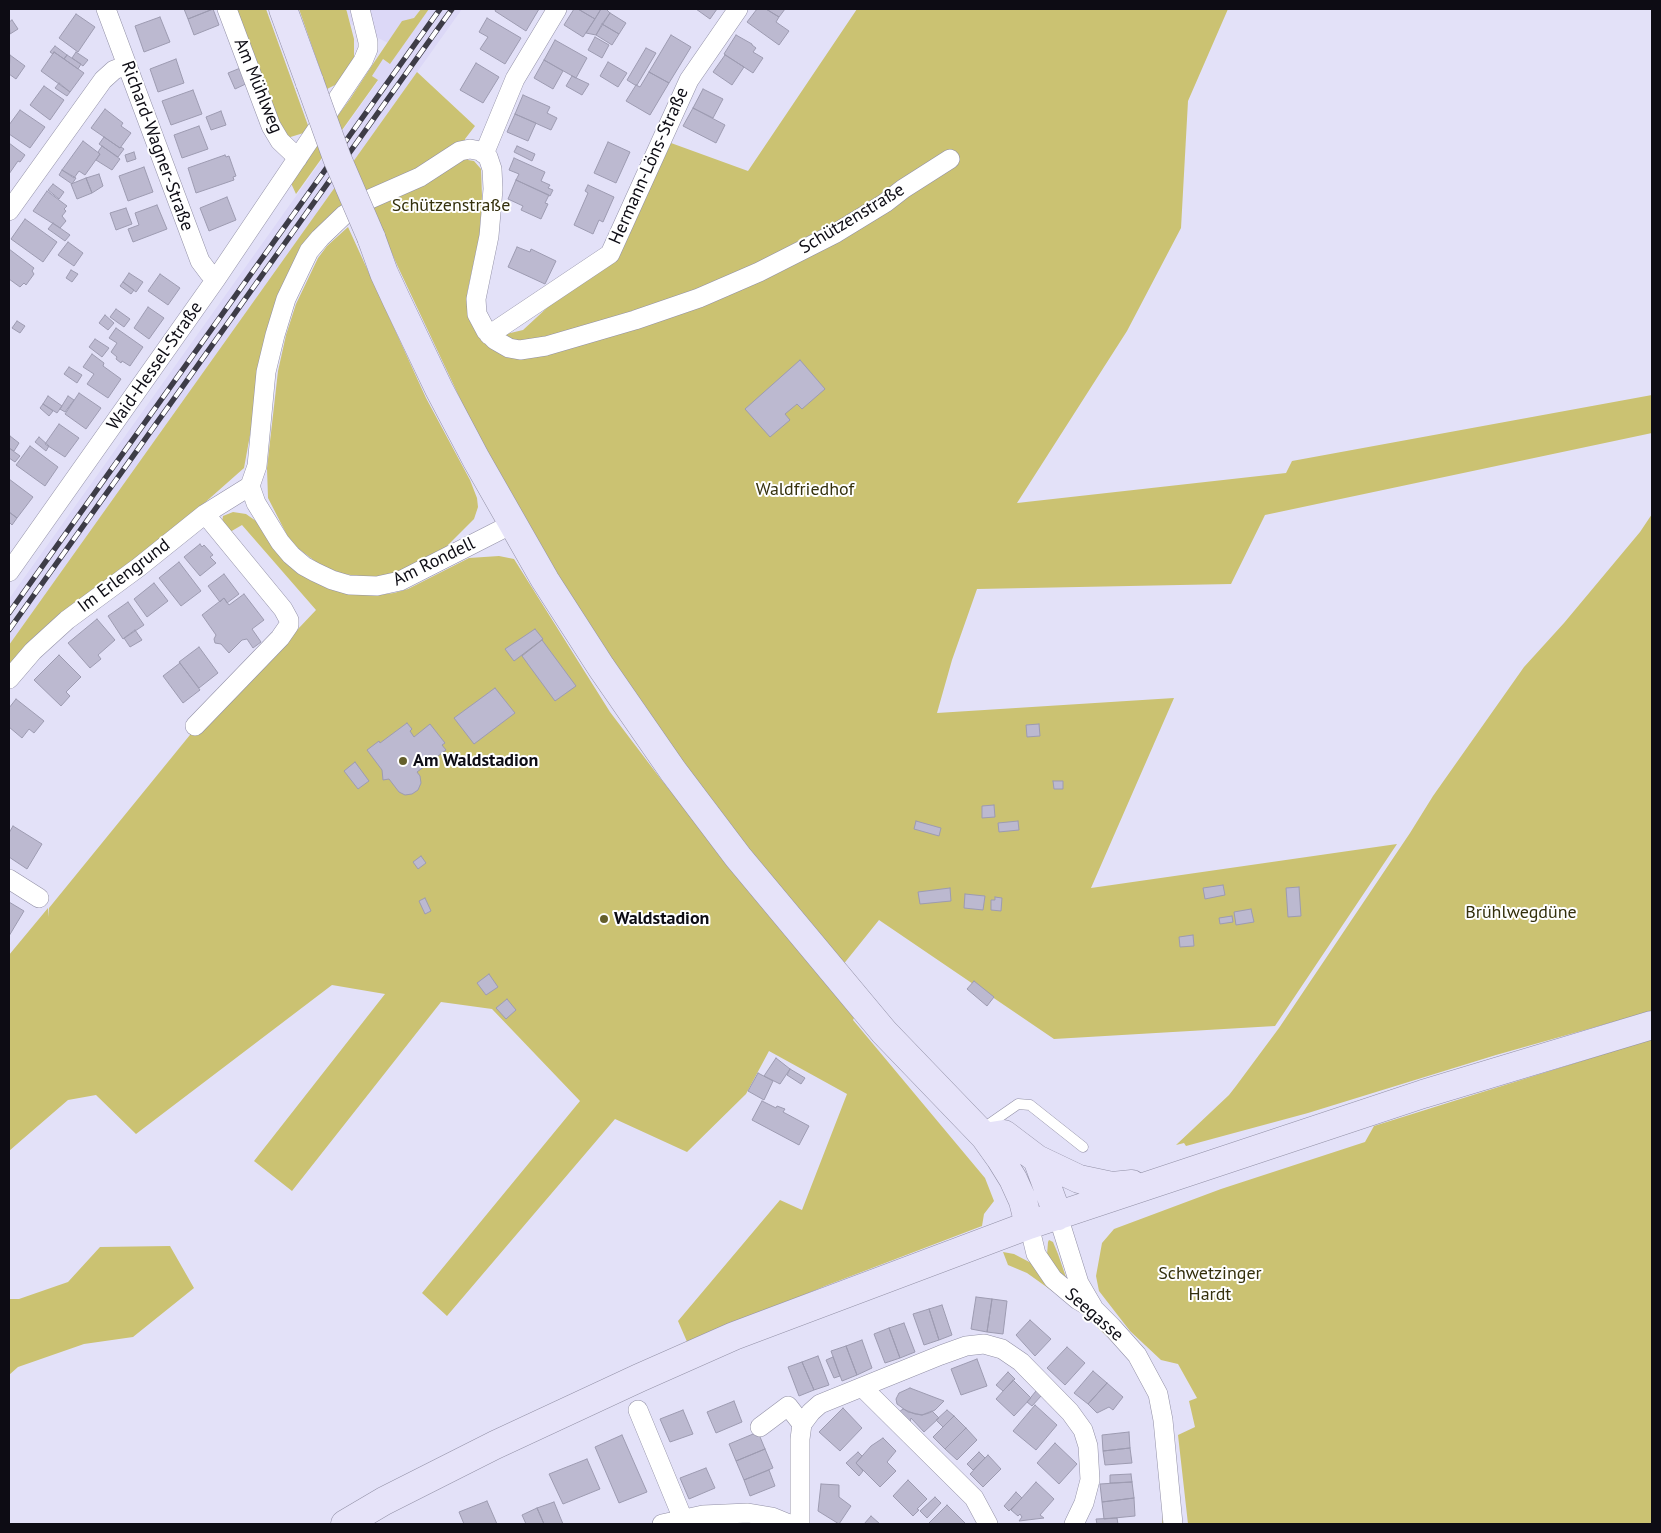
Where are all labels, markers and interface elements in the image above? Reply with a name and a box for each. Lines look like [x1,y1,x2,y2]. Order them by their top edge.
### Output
street label: Am Mühlweg [229,35,287,137]
street label: Richard-Wagner-Straße [116,58,198,234]
street label: Hermann-Löns-Straße [605,84,693,248]
street label: Schützenstraße [796,179,908,259]
park label: Schützenstraße [392,195,510,217]
street label: Waid-Hessel-Straße [103,298,207,434]
park label: Waldfriedhof [756,479,854,501]
street label: Am Rondell [389,533,479,591]
street label: Im Erlengrund [74,534,174,618]
place label: Am Waldstadion [413,750,538,772]
marker: Am Waldstadion [397,755,409,767]
park label: Brühlwegdüne [1465,902,1577,924]
place label: Waldstadion [614,908,709,930]
marker: Waldstadion [598,913,610,925]
park label: Schwetzinger Hardt [1158,1263,1262,1306]
street label: Seegasse [1060,1284,1128,1346]

